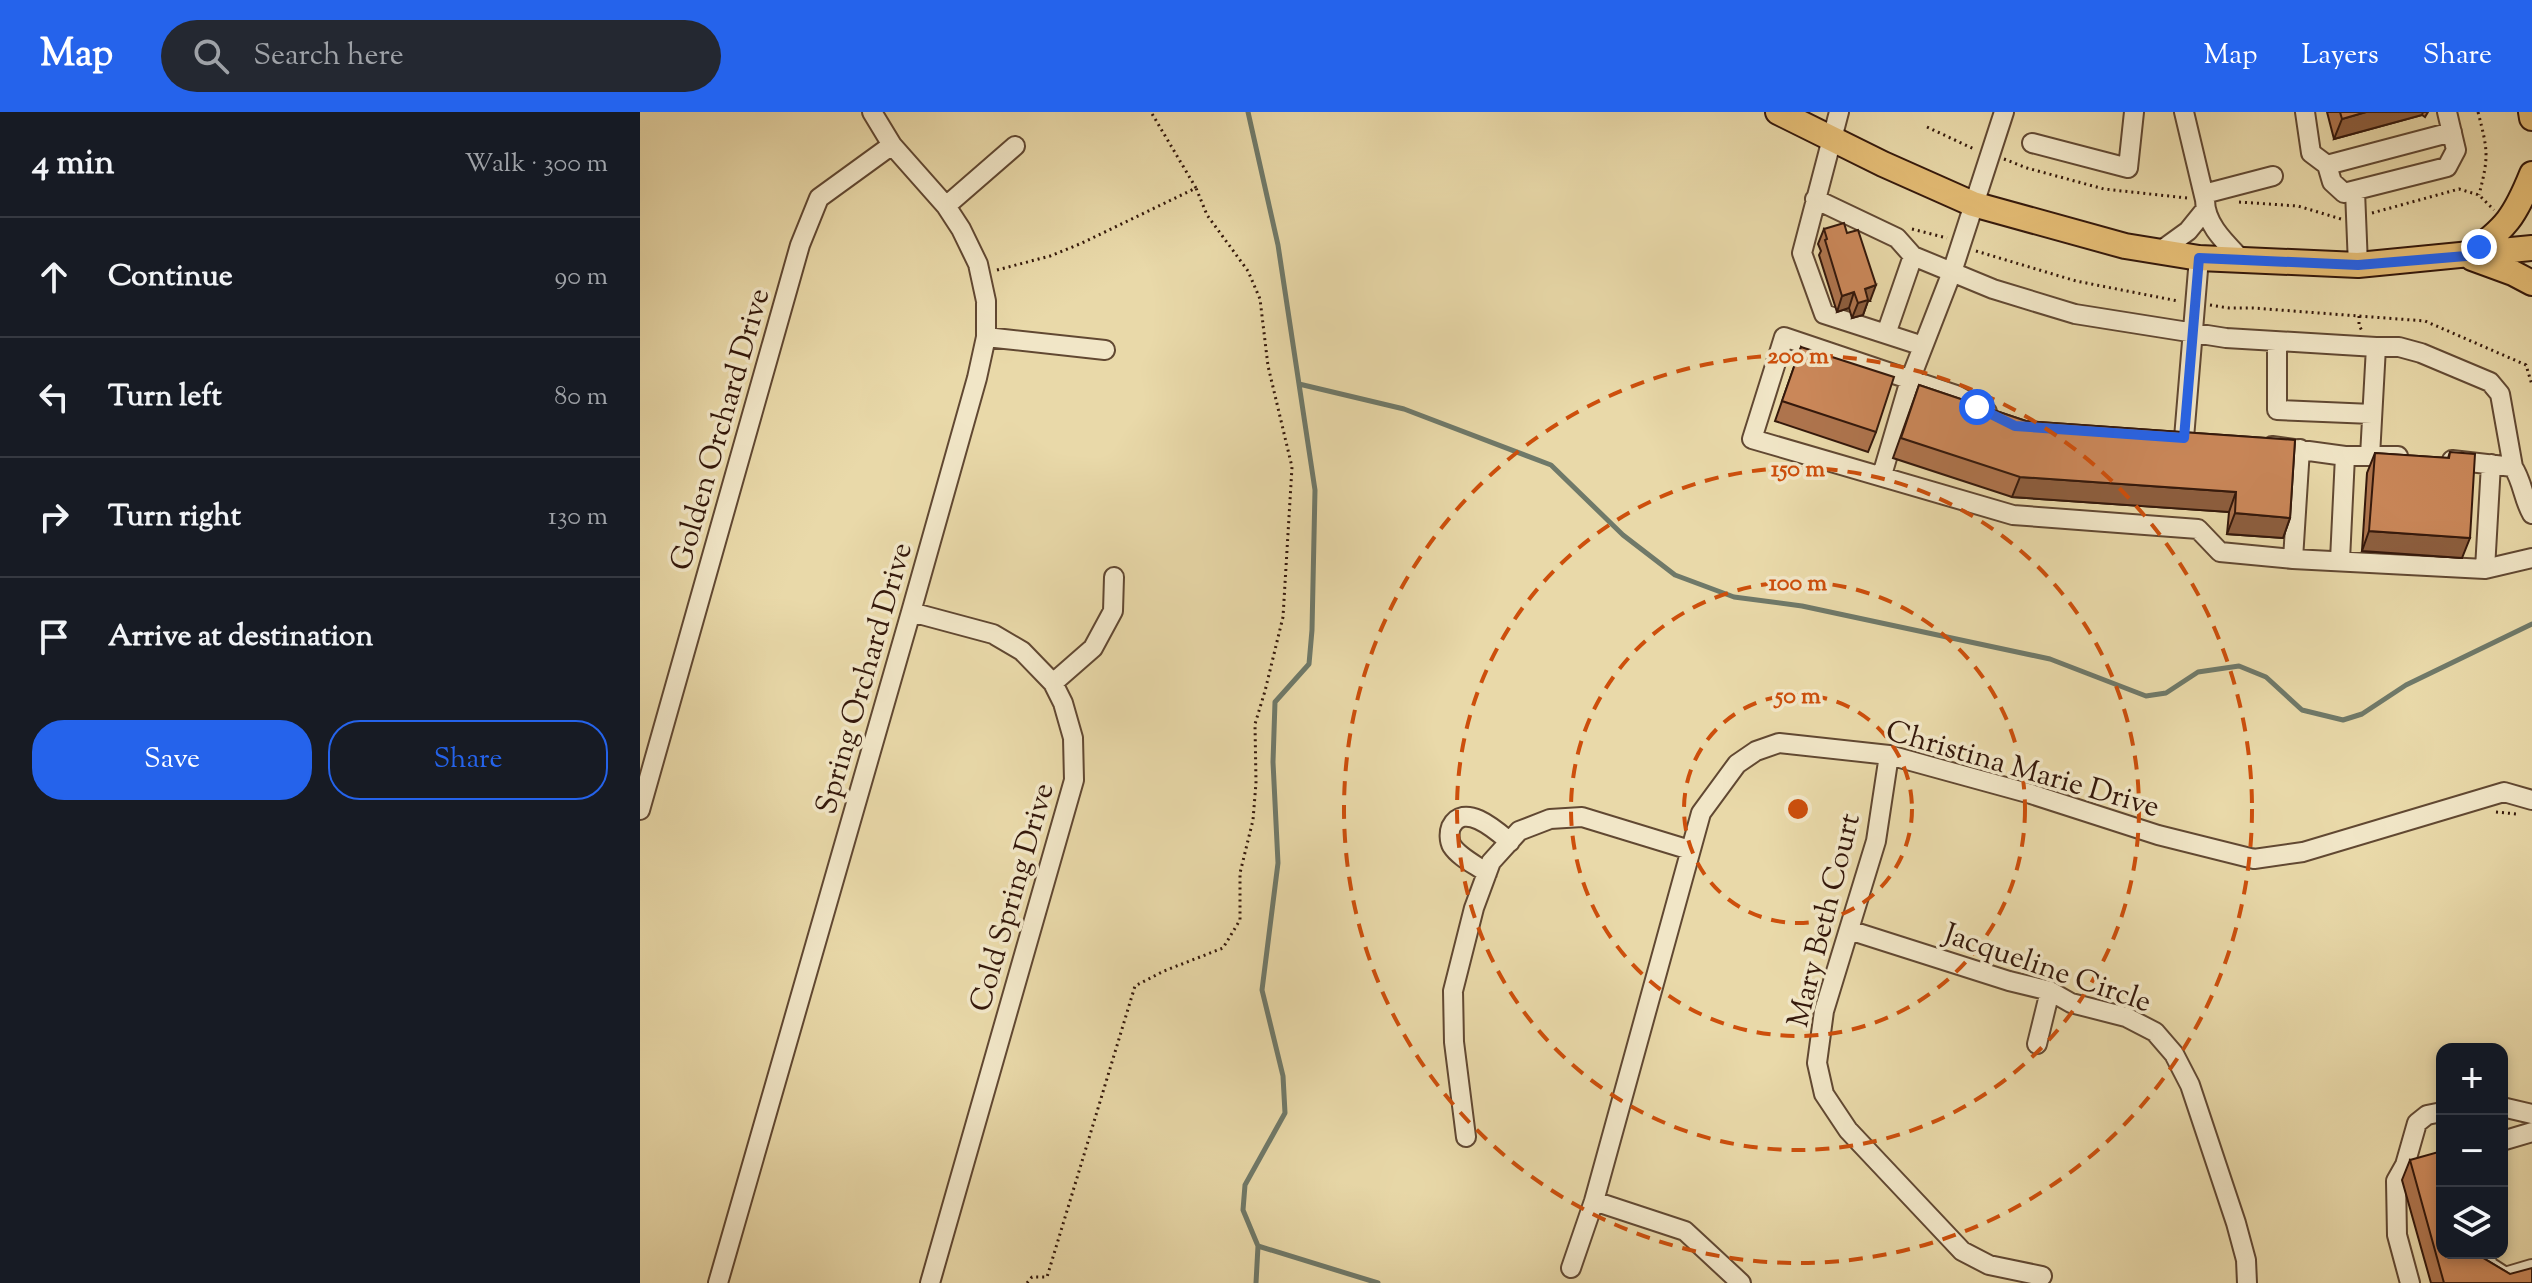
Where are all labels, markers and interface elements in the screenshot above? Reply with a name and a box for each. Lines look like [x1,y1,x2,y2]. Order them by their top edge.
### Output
search box [161,20,721,92]
text: Map [40,29,113,83]
icon: search [189,34,233,78]
text: Search here [253,35,404,78]
text: Map [2204,36,2257,76]
text: Layers [2301,36,2379,76]
text: Share [2423,36,2492,76]
text: 4 min [32,140,114,189]
text: Walk · 300 m [465,146,608,183]
route end [2461,229,2497,265]
icon: ahead [32,255,76,299]
text: Continue [108,256,233,299]
text: 90 m [555,259,608,296]
street label: Golden Orchard Drive [661,284,782,576]
text: 200 m [1767,340,1829,374]
icon: left [32,375,76,419]
text: Turn left [108,376,222,419]
text: 80 m [554,379,608,416]
route start [1959,389,1995,425]
text: 150 m [1771,453,1825,487]
icon: right [32,495,76,539]
text: Turn right [108,496,241,539]
text: 130 m [548,499,608,536]
street label: Spring Orchard Drive [806,538,925,820]
text: 100 m [1769,567,1827,601]
icon: arrive [32,615,76,659]
text: Arrive at destination [108,616,373,659]
text: 50 m [1773,680,1821,714]
street label: Christina Marie Drive [1880,711,2164,830]
button: Save [32,720,312,800]
button: Share [328,720,608,800]
street label: Cold Spring Drive [960,778,1067,1017]
centre of rings [1784,795,1812,823]
street label: Mary Beth Court [1778,809,1873,1032]
street label: Jacqueline Circle [1936,913,2157,1025]
map controls [2436,1043,2508,1259]
button: + [2436,1043,2508,1115]
button: − [2436,1115,2508,1187]
button: layers [2436,1187,2508,1259]

